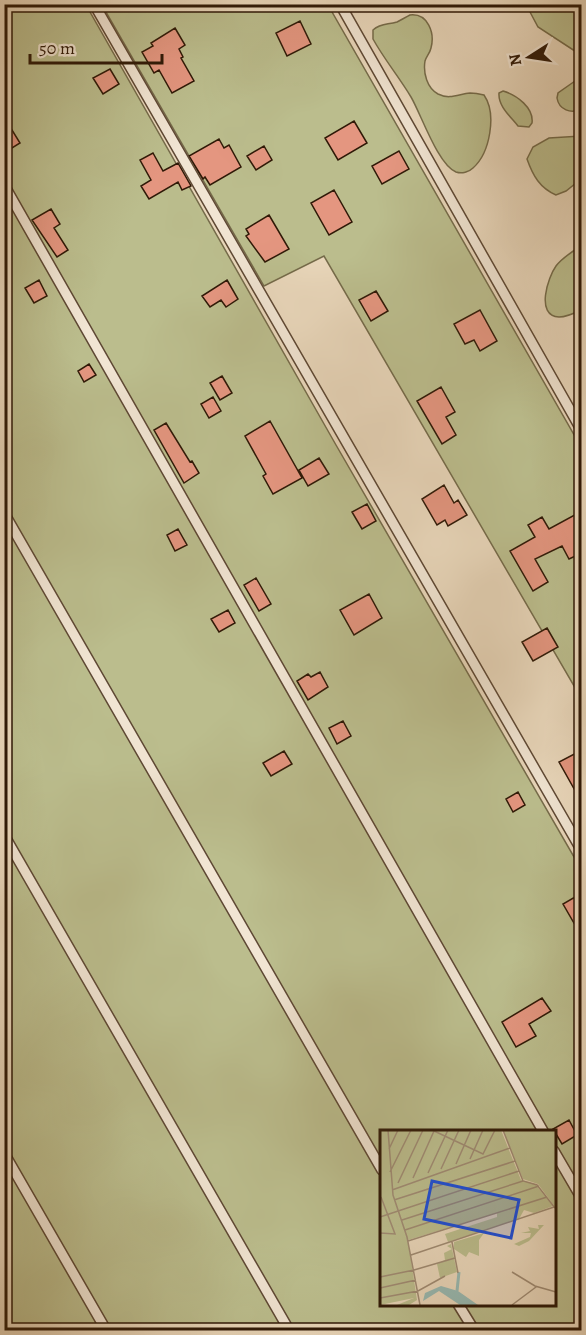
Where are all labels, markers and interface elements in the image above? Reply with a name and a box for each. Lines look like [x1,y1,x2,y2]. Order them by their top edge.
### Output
scale bar [30,27,162,65]
north arrow [499,27,559,87]
text: 50 m [39,36,75,60]
text: N [503,52,527,68]
inset map [380,1130,556,1305]

